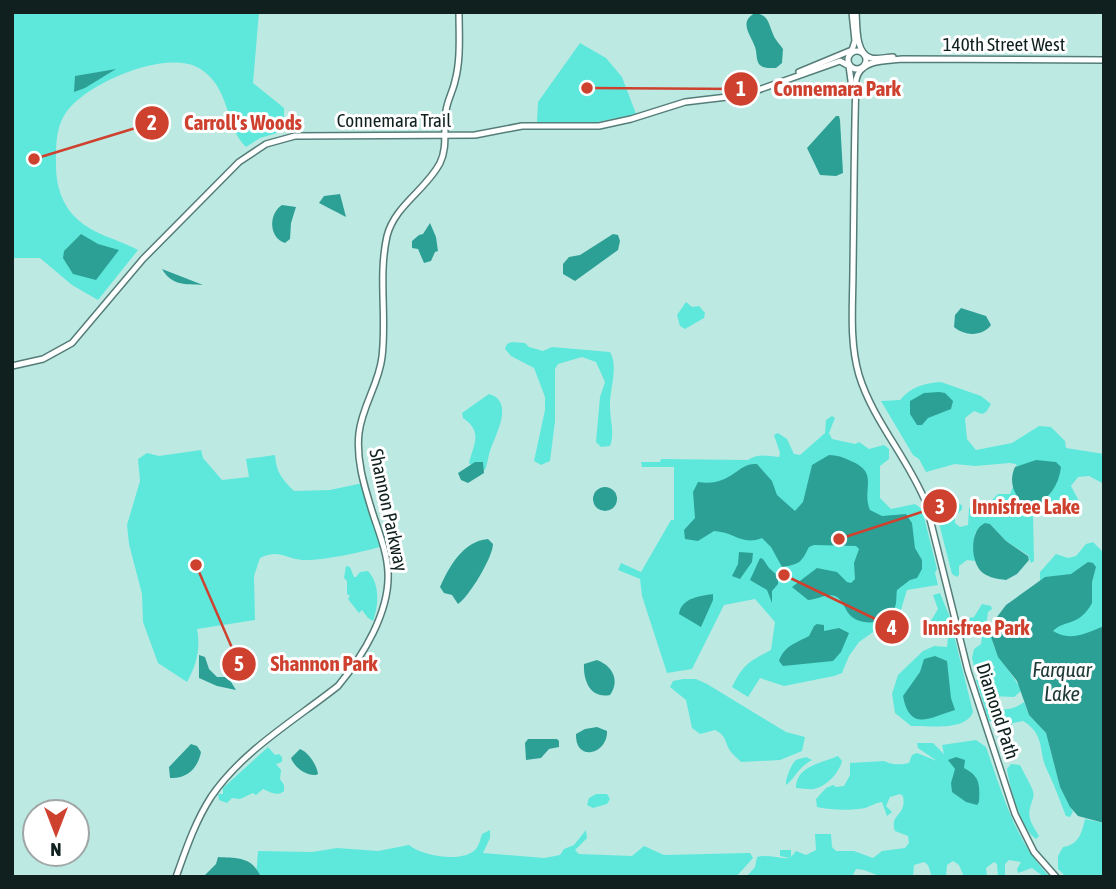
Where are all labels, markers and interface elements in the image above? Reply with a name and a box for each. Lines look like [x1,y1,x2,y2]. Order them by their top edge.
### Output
street label: 140th Street West [943,33,1065,55]
callout: Connemara Park [724,68,914,110]
text: 1 [736,76,746,100]
text: Connemara Park [773,76,902,100]
callout: Carroll's Woods [135,102,316,144]
street label: Connemara Trail [337,109,451,131]
text: 2 [147,110,157,134]
text: Carroll's Woods [184,110,303,134]
street label: Shannon Parkway [365,447,413,573]
callout: Innisfree Lake [923,485,1094,527]
text: 3 [935,494,945,518]
text: Innisfree Lake [972,494,1080,518]
callout: Innisfree Park [874,606,1044,648]
text: 4 [886,615,897,639]
text: Innisfree Park [923,615,1030,639]
callout: Shannon Park [221,643,392,685]
text: 5 [234,651,244,675]
text: Shannon Park [270,651,378,675]
water label: Farquar Lake [1032,657,1093,705]
street label: Diamond Path [972,660,1024,762]
north arrow [21,798,91,868]
text: N [50,839,62,861]

